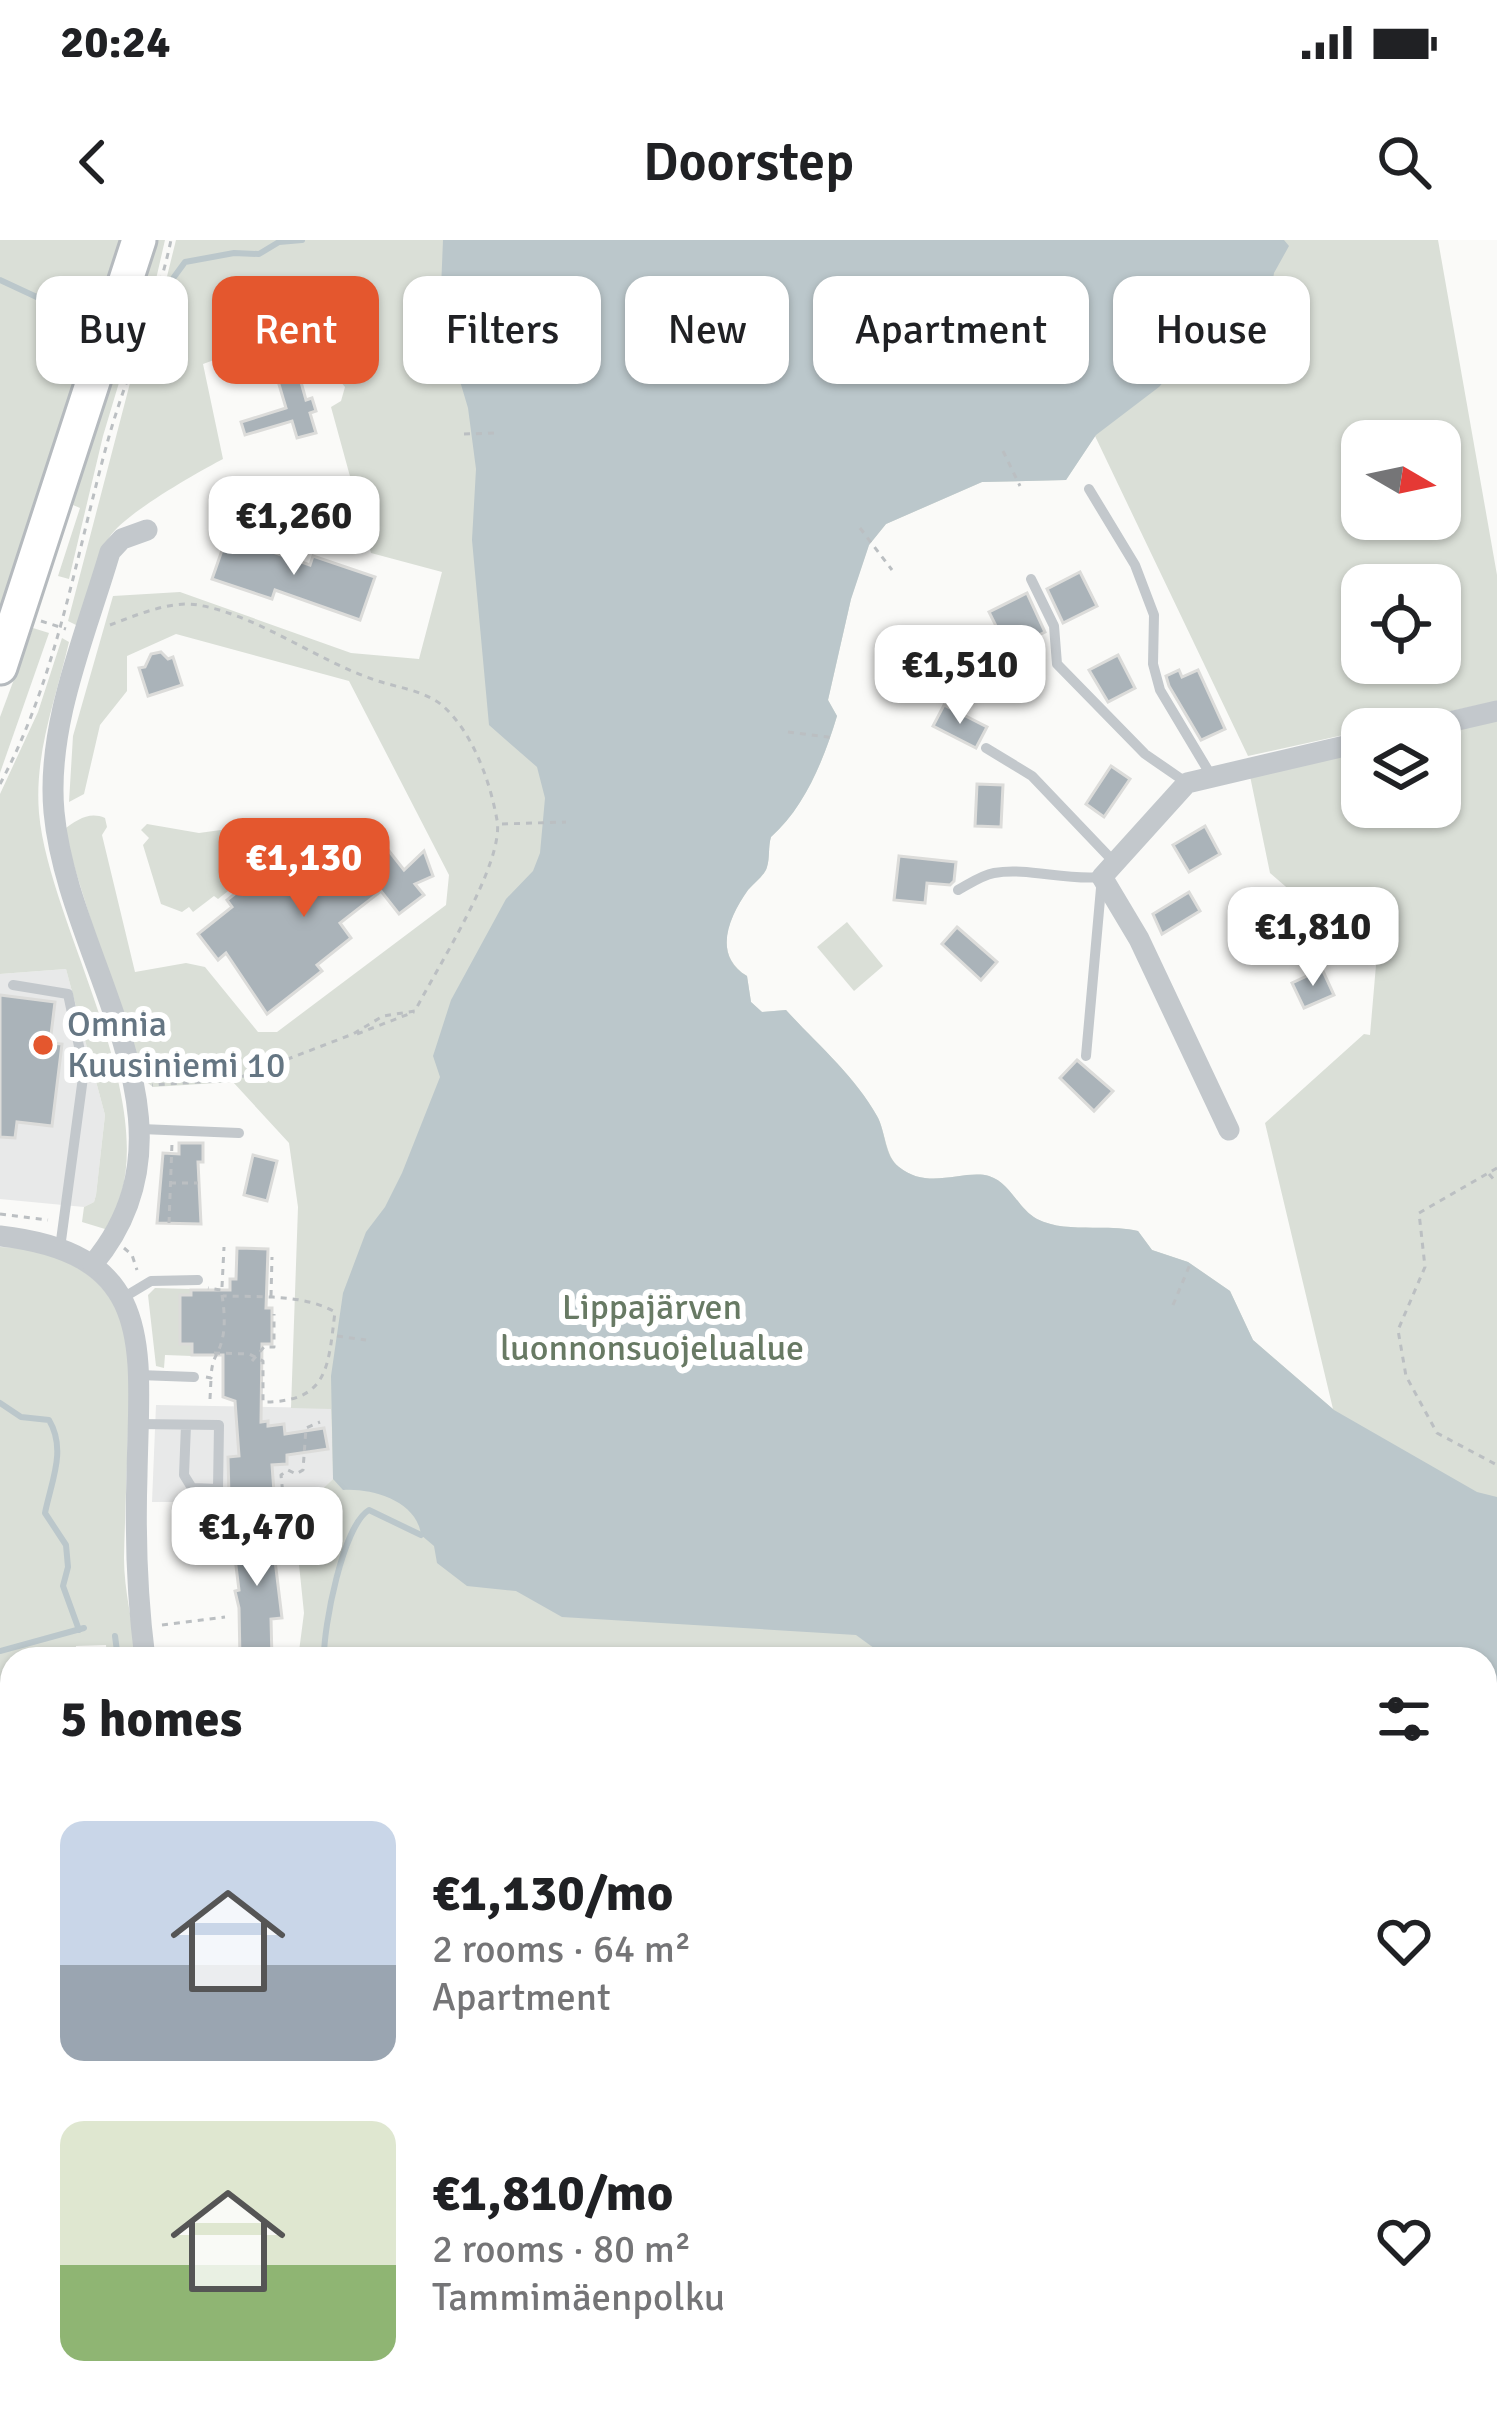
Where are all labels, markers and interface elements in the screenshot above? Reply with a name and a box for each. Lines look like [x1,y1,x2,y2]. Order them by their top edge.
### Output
text: 20:24 [60,15,170,70]
icon: back [60,129,126,195]
text: Doorstep [643,129,854,196]
icon: search [1371,129,1437,195]
chip: Buy [36,276,188,384]
chip: Rent [212,276,379,384]
chip: Filters [403,276,601,384]
chip: New [625,276,789,384]
chip: Apartment [813,276,1089,384]
chip: House [1113,276,1310,384]
north arrow [1341,420,1461,540]
map controls [1341,420,1461,828]
pin: €1,260 [196,476,392,578]
text: €1,260 [236,491,352,539]
button: locate [1341,564,1461,684]
pin: €1,510 [862,625,1058,727]
text: €1,510 [902,640,1018,688]
button: layers [1341,708,1461,828]
pin: €1,130 [206,818,402,920]
text: €1,130 [246,833,362,881]
pin: €1,810 [1215,887,1411,989]
text: €1,810 [1255,902,1371,950]
place label: Omnia Kuusiniemi 10 [67,1002,285,1088]
marker: Omnia Kuusiniemi 10 [30,1032,56,1058]
park label: Lippajärven luonnonsuojelualue [500,1285,804,1371]
pin: €1,470 [159,1487,355,1589]
text: €1,470 [199,1502,315,1550]
icon: filters [1371,1686,1437,1752]
text: 5 homes [60,1688,242,1751]
text: €1,130/mo [432,1862,673,1925]
icon: home [156,1869,300,2013]
icon: heart [1371,1908,1437,1974]
text: 2 rooms · 64 m² [432,1925,691,1973]
text: Apartment [432,1973,611,2021]
text: €1,810/mo [432,2162,673,2225]
icon: home [156,2169,300,2313]
icon: heart [1371,2208,1437,2274]
text: 2 rooms · 80 m² [432,2225,691,2273]
text: Tammimäenpolku [432,2273,725,2321]

